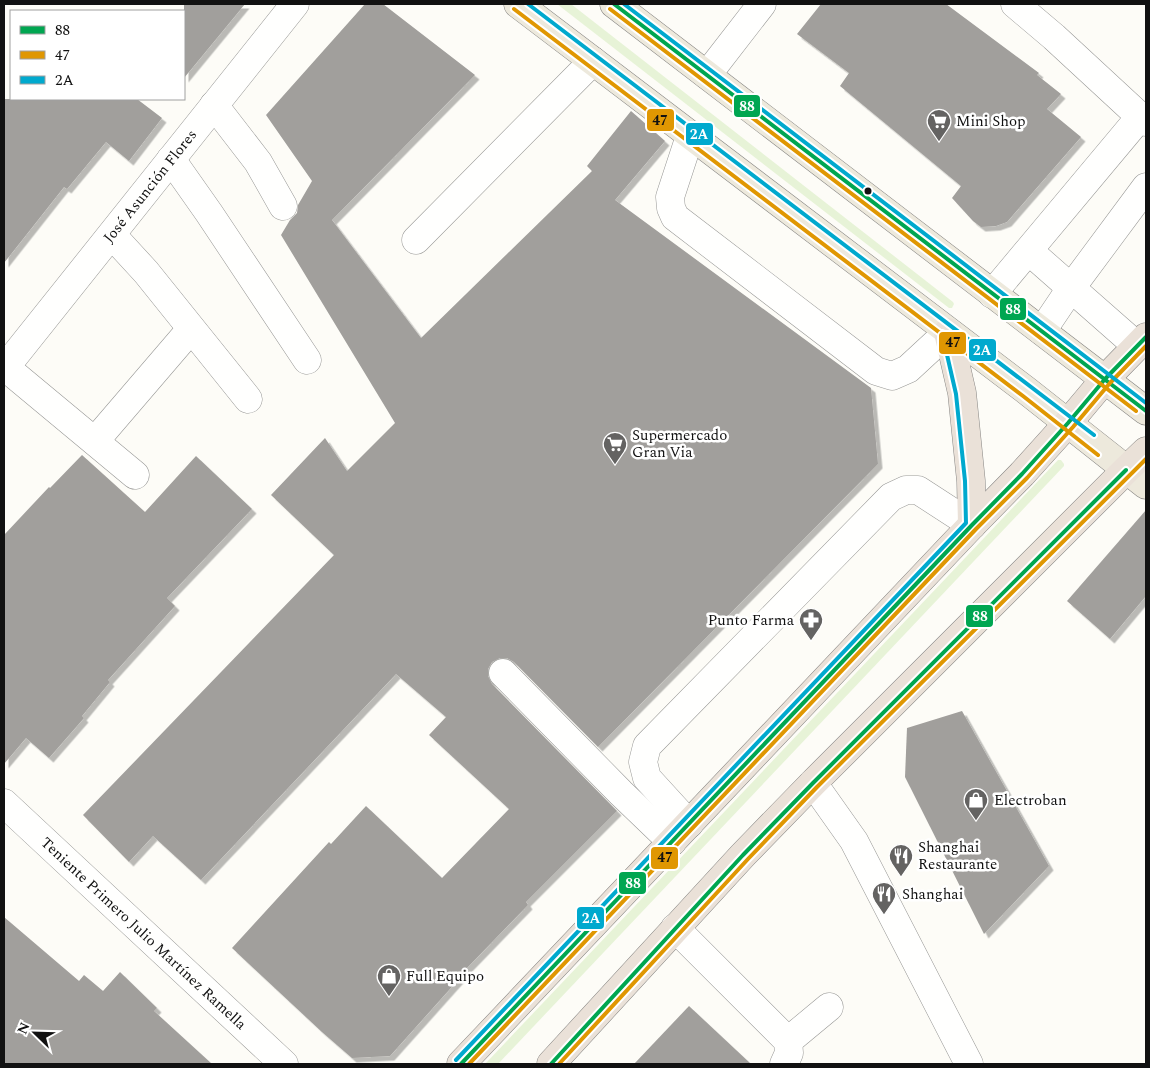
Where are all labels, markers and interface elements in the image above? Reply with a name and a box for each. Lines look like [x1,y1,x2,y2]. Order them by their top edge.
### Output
legend [10,10,185,100]
text: 88 [55,19,70,42]
text: 47 [55,44,70,67]
text: 2A [55,69,74,92]
line badge: 88 [733,94,761,118]
text: 88 [739,96,755,117]
line badge: 47 [646,108,675,132]
supermarket icon: Mini Shop [926,108,952,142]
text: 47 [652,110,668,131]
place label: Mini Shop [956,110,1025,133]
line badge: 2A [685,122,714,146]
street label: José Asunción Flores [98,124,203,248]
text: 2A [690,124,709,145]
unlabelled marker [863,186,873,196]
line badge: 88 [999,297,1027,321]
text: 88 [1005,299,1021,320]
line badge: 47 [938,331,967,355]
text: 47 [945,332,961,353]
line badge: 2A [968,338,997,362]
text: 2A [973,340,992,361]
place label: Supermercado Gran Via [632,424,727,464]
supermarket icon: Supermercado Gran Via [602,431,628,465]
line badge: 88 [965,604,994,628]
text: 88 [972,606,988,627]
pharmacy icon: Punto Farma [798,607,824,641]
place label: Punto Farma [708,609,795,632]
shop icon: Electroban [963,787,989,821]
place label: Electroban [994,789,1067,812]
street label: Teniente Primero Julio Martínez Ramella [35,832,252,1036]
place label: Shanghai Restaurante [918,836,997,876]
restaurant icon: Shanghai Restaurante [888,843,914,877]
line badge: 47 [650,846,679,870]
text: 47 [657,847,673,868]
line badge: 88 [618,871,647,895]
text: 88 [625,873,641,894]
restaurant icon: Shanghai [871,881,897,915]
place label: Shanghai [902,883,963,906]
line badge: 2A [576,906,605,930]
text: 2A [582,908,601,929]
shop icon: Full Equipo [376,963,402,997]
place label: Full Equipo [406,965,484,988]
north arrow [10,1008,60,1058]
text: N [12,1019,35,1037]

